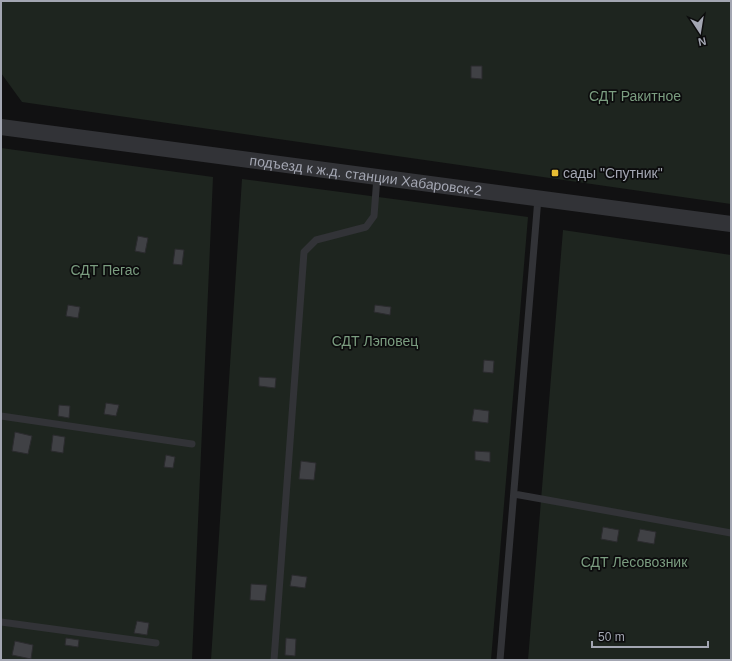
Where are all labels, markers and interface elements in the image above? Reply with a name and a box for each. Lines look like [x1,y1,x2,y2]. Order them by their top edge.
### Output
north arrow [680,12,720,52]
text: N [697,35,707,48]
park label: СДТ Ракитное [589,88,681,104]
street label: подъезд к ж.д. станции Хабаровск-2 [249,152,483,199]
place label: сады "Спутник" [563,165,663,181]
marker: сады "Спутник" [550,168,560,178]
park label: СДТ Пегас [70,262,140,278]
park label: СДТ Лэповец [332,333,418,349]
park label: СДТ Лесовозник [581,554,688,570]
scale bar [592,623,708,649]
text: 50 m [598,630,625,644]

